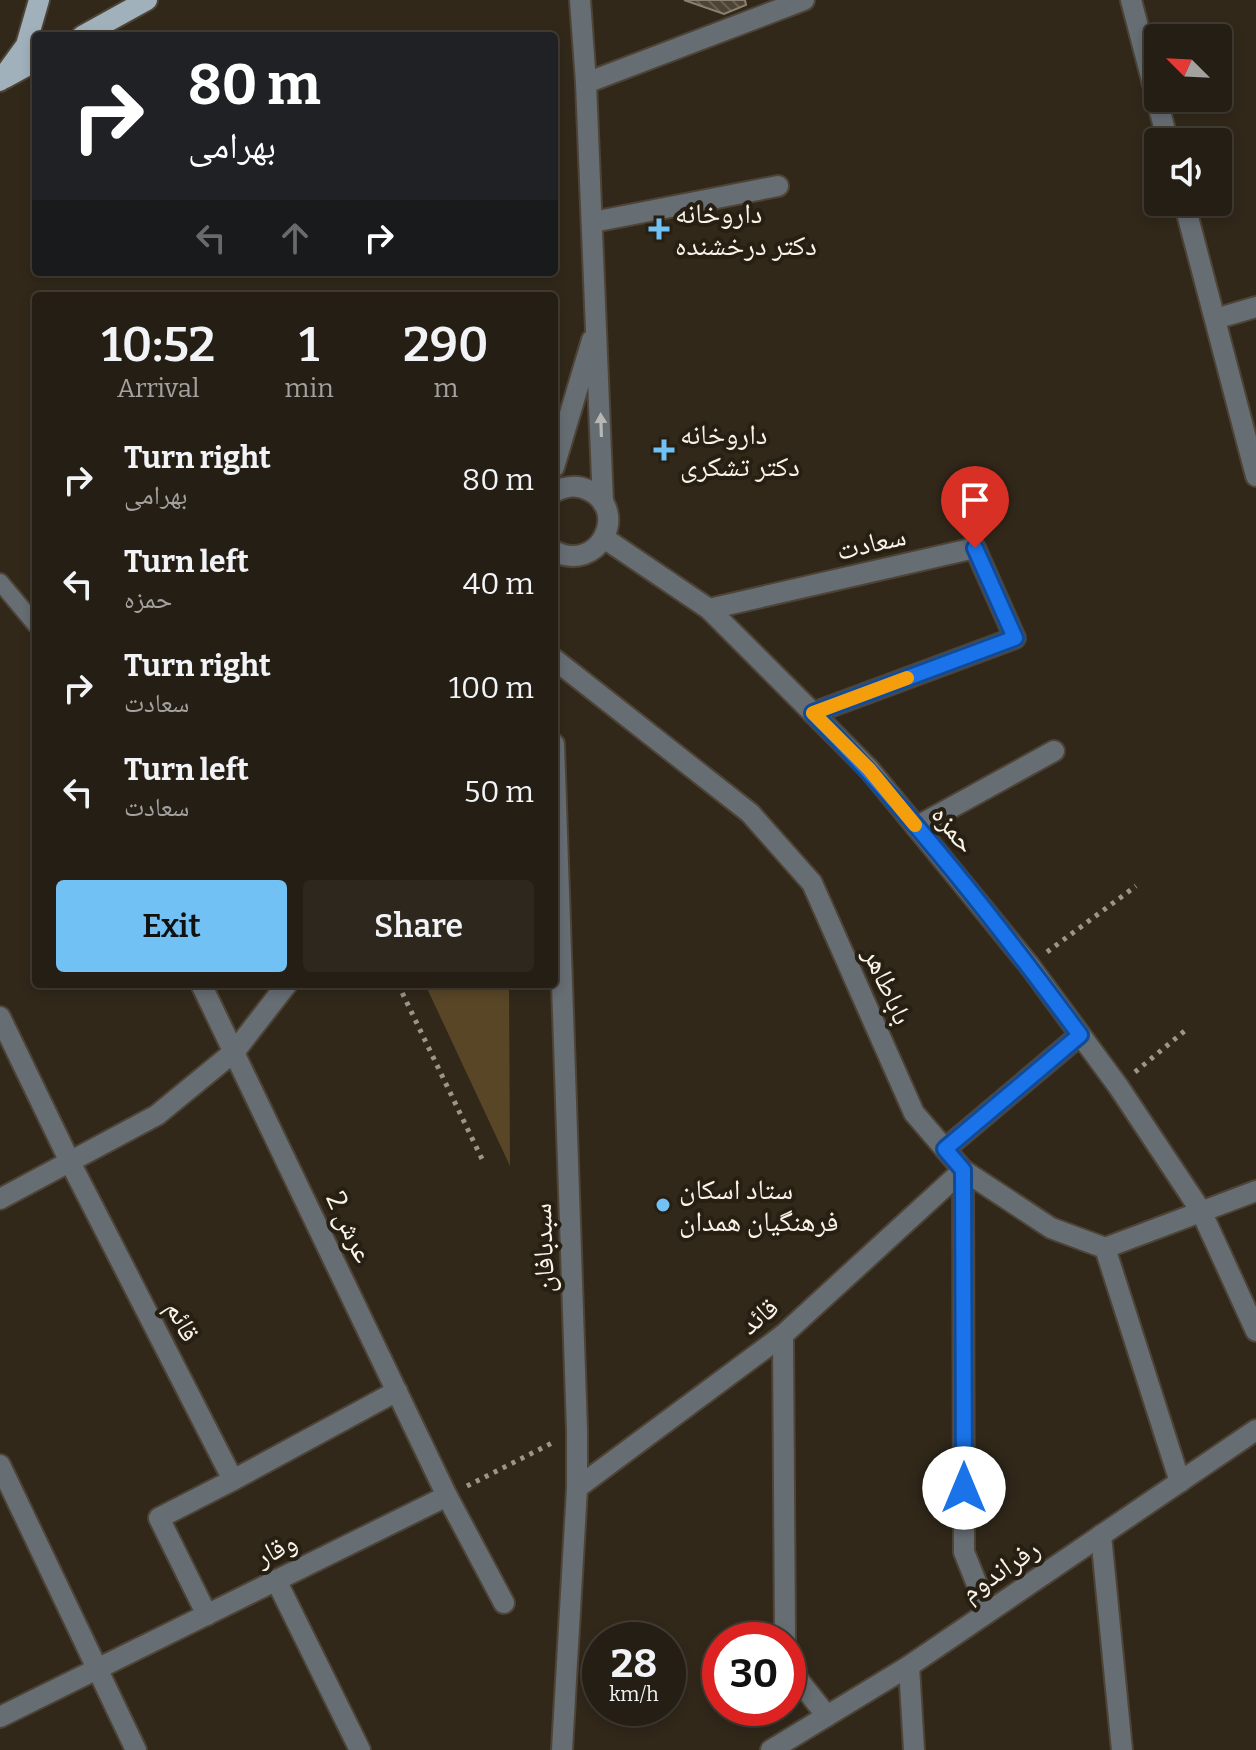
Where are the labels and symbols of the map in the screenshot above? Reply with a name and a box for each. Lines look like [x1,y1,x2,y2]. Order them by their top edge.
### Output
north arrow [1144,24,1232,112]
place label: داروخانه دکتر درخشنده [675,197,817,262]
marker: داروخانه دکتر درخشنده [650,220,668,238]
one-way arrow [594,412,607,437]
place label: داروخانه دکتر تشکری [680,418,800,483]
marker: داروخانه دکتر تشکری [655,441,673,459]
pin [941,466,1009,548]
street label: سعادت [833,519,909,567]
street label: حمزه [925,798,983,860]
street label: باباطاهر [856,942,919,1030]
place label: ستاد اسکان فرهنگیان همدان [679,1173,839,1238]
street label: عرش 2 [318,1186,381,1268]
marker: ستاد اسکان فرهنگیان همدان [654,1196,672,1214]
street label: سبدبافان [525,1202,561,1294]
street label: قائد [733,1291,785,1341]
street label: قائم [157,1295,207,1348]
position arrow [922,1446,1006,1530]
street label: وقار [249,1525,302,1574]
street label: رفراندوم [954,1532,1047,1610]
speed limit sign: 30 [702,1622,806,1726]

